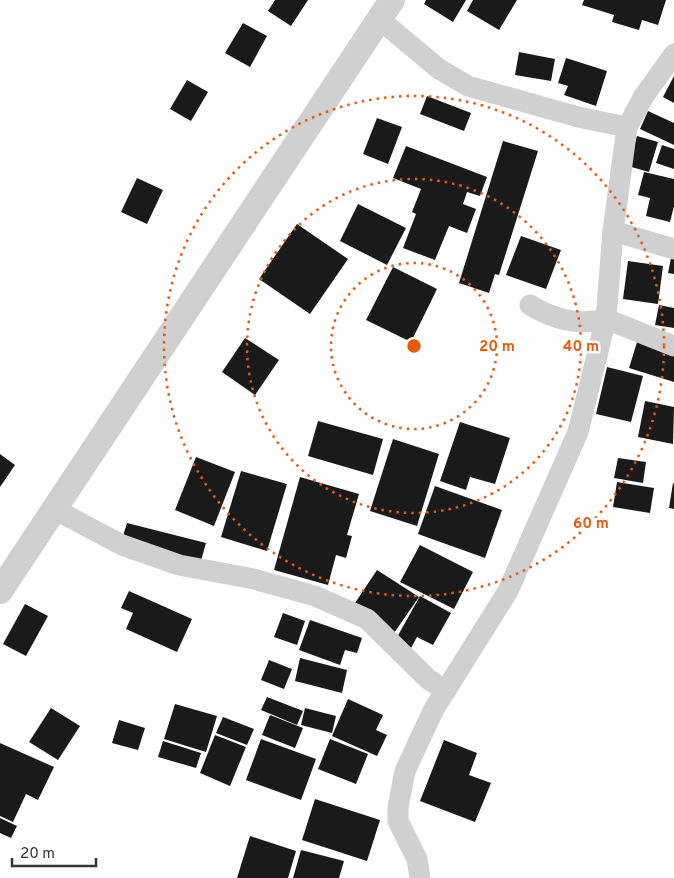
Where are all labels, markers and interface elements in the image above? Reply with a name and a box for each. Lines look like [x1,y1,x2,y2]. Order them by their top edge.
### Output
centre of rings [405,337,423,355]
text: 20 m [479,338,515,357]
text: 40 m [563,338,599,357]
text: 60 m [573,515,609,534]
scale bar [12,836,96,868]
text: 20 m [20,845,55,864]

